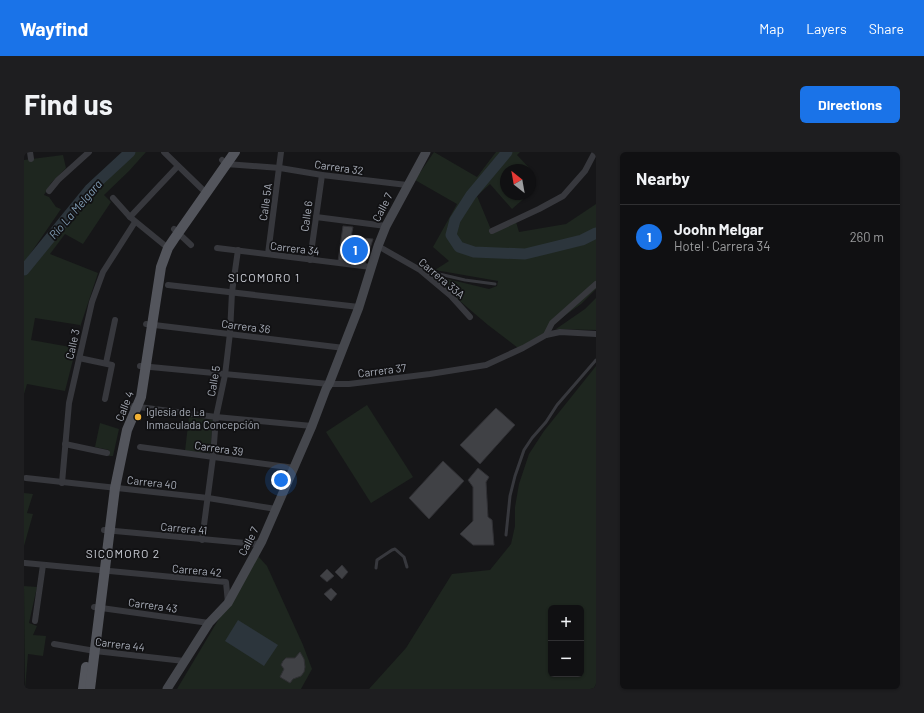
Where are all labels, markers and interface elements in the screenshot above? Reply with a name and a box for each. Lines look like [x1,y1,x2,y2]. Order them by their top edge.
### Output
text: Wayfind [20,17,88,40]
text: Map [759,20,784,37]
text: Layers [806,20,847,37]
text: Share [869,20,904,37]
button: Directions [800,86,900,123]
text: Find us [24,87,113,121]
street label: Carrera 32 [314,157,364,177]
north arrow [500,164,536,200]
text: Nearby [636,168,690,188]
water label: Río La Melgara [46,177,104,241]
street label: Calle 5A [256,182,274,222]
street label: Calle 7 [369,190,395,224]
street label: Calle 6 [297,199,315,232]
text: Joohn Melgar [674,220,763,238]
text: 1 [647,229,651,245]
text: 260 m [850,229,884,245]
pin: 1 [342,235,368,265]
text: Hotel · Carrera 34 [674,238,770,254]
street label: Carrera 34 [270,239,320,257]
street label: Carrera 33A [416,255,468,301]
district label: SICOMORO 1 [228,270,300,284]
street label: Carrera 36 [221,317,272,335]
street label: Calle 3 [62,327,82,361]
street label: Carrera 37 [357,361,407,379]
street label: Calle 5 [204,364,222,397]
street label: Calle 4 [112,389,136,423]
place label: Iglesia de La Inmaculada Concepción [146,405,260,431]
marker: Iglesia de La Inmaculada Concepción [133,412,143,422]
street label: Carrera 39 [194,438,245,458]
your location [271,470,291,490]
street label: Carrera 40 [126,473,178,491]
street label: Carrera 41 [160,519,208,537]
street label: Calle 7 [235,524,261,558]
district label: SICOMORO 2 [86,546,160,560]
street label: Carrera 42 [172,561,222,579]
street label: Carrera 43 [128,595,178,615]
map controls [548,605,584,677]
button: + [548,605,584,641]
street label: Carrera 44 [94,635,146,653]
button: − [548,641,584,677]

